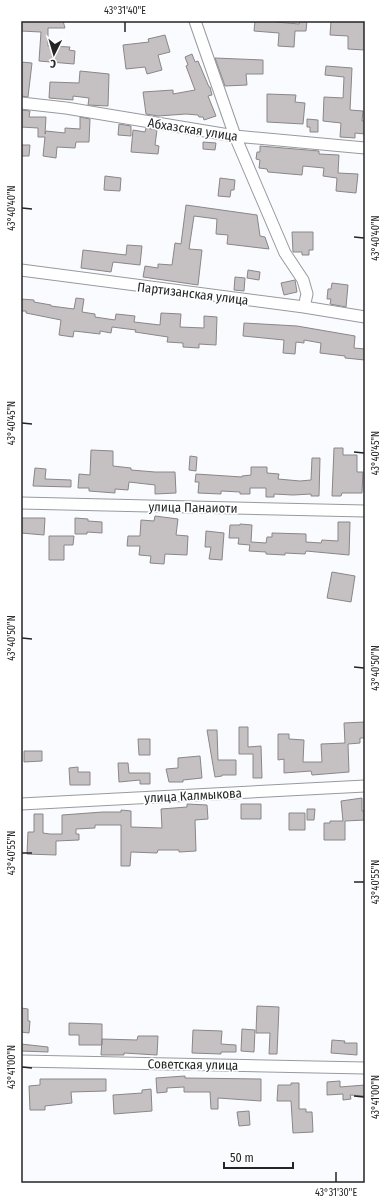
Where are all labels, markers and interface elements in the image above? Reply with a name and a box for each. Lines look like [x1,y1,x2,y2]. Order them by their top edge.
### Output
text: 43°31'40"E [104,5,146,17]
north arrow [34,34,74,74]
text: С [50,57,57,70]
street label: Абхазская улица [147,115,239,144]
text: 43°40'40"N [6,185,18,231]
text: 43°40'40"N [370,215,382,261]
street label: Партизанская улица [136,279,249,308]
text: 43°40'45"N [6,401,18,445]
text: 43°40'45"N [370,431,382,475]
street label: улица Панаиоти [148,499,238,516]
text: 43°40'50"N [6,615,18,661]
text: 43°40'50"N [370,645,382,691]
street label: улица Калмыкова [144,785,242,806]
text: 43°40'55"N [6,831,18,875]
text: 43°40'55"N [370,860,382,904]
text: 43°41'00"N [6,1045,18,1089]
street label: Советская улица [148,1056,238,1073]
text: 43°41'00"N [370,1075,382,1119]
scale bar [224,1144,293,1170]
text: 50 m [230,1151,254,1165]
text: 43°31'30"E [315,1187,357,1199]

